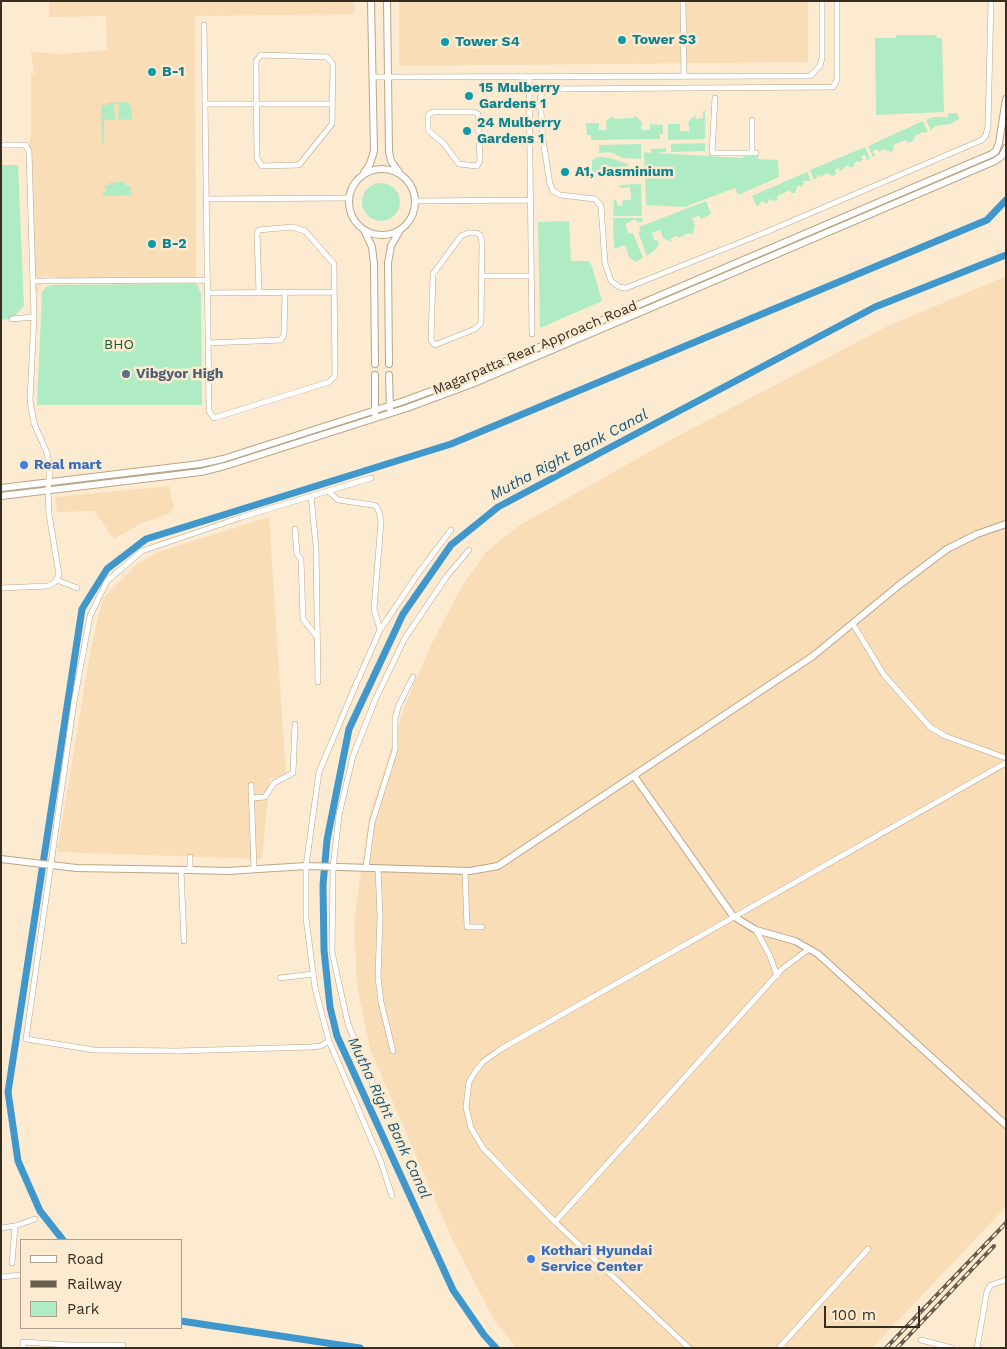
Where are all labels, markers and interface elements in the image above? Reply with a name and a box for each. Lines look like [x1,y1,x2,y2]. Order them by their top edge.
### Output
place label: Tower S3 [632,32,696,48]
place label: Tower S4 [455,34,520,50]
marker: Tower S3 [616,34,628,46]
marker: Tower S4 [439,36,451,48]
place label: B-1 [162,64,184,80]
marker: B-1 [146,66,158,78]
place label: 15 Mulberry Gardens 1 [479,80,560,112]
marker: 15 Mulberry Gardens 1 [463,90,475,102]
place label: 24 Mulberry Gardens 1 [477,115,561,148]
marker: 24 Mulberry Gardens 1 [461,125,473,137]
place label: A1, Jasminium [575,164,674,180]
marker: A1, Jasminium [559,166,571,178]
place label: B-2 [162,236,187,252]
marker: B-2 [146,238,158,250]
street label: Magarpatta Rear Approach Road [430,297,640,399]
park label: BHO [104,337,134,353]
place label: Vibgyor High [136,366,223,382]
marker: Vibgyor High [120,368,132,380]
water label: Mutha Right Bank Canal [487,406,651,504]
place label: Real mart [34,457,102,473]
marker: Real mart [18,459,30,471]
water label: Mutha Right Bank Canal [344,1034,434,1202]
legend [20,1239,182,1329]
place label: Kothari Hyundai Service Center [541,1243,652,1276]
text: Road [67,1250,104,1268]
marker: Kothari Hyundai Service Center [525,1253,537,1265]
text: Railway [67,1275,122,1293]
scale bar [827,1296,923,1328]
text: Park [67,1300,99,1318]
text: 100 m [832,1306,876,1324]

